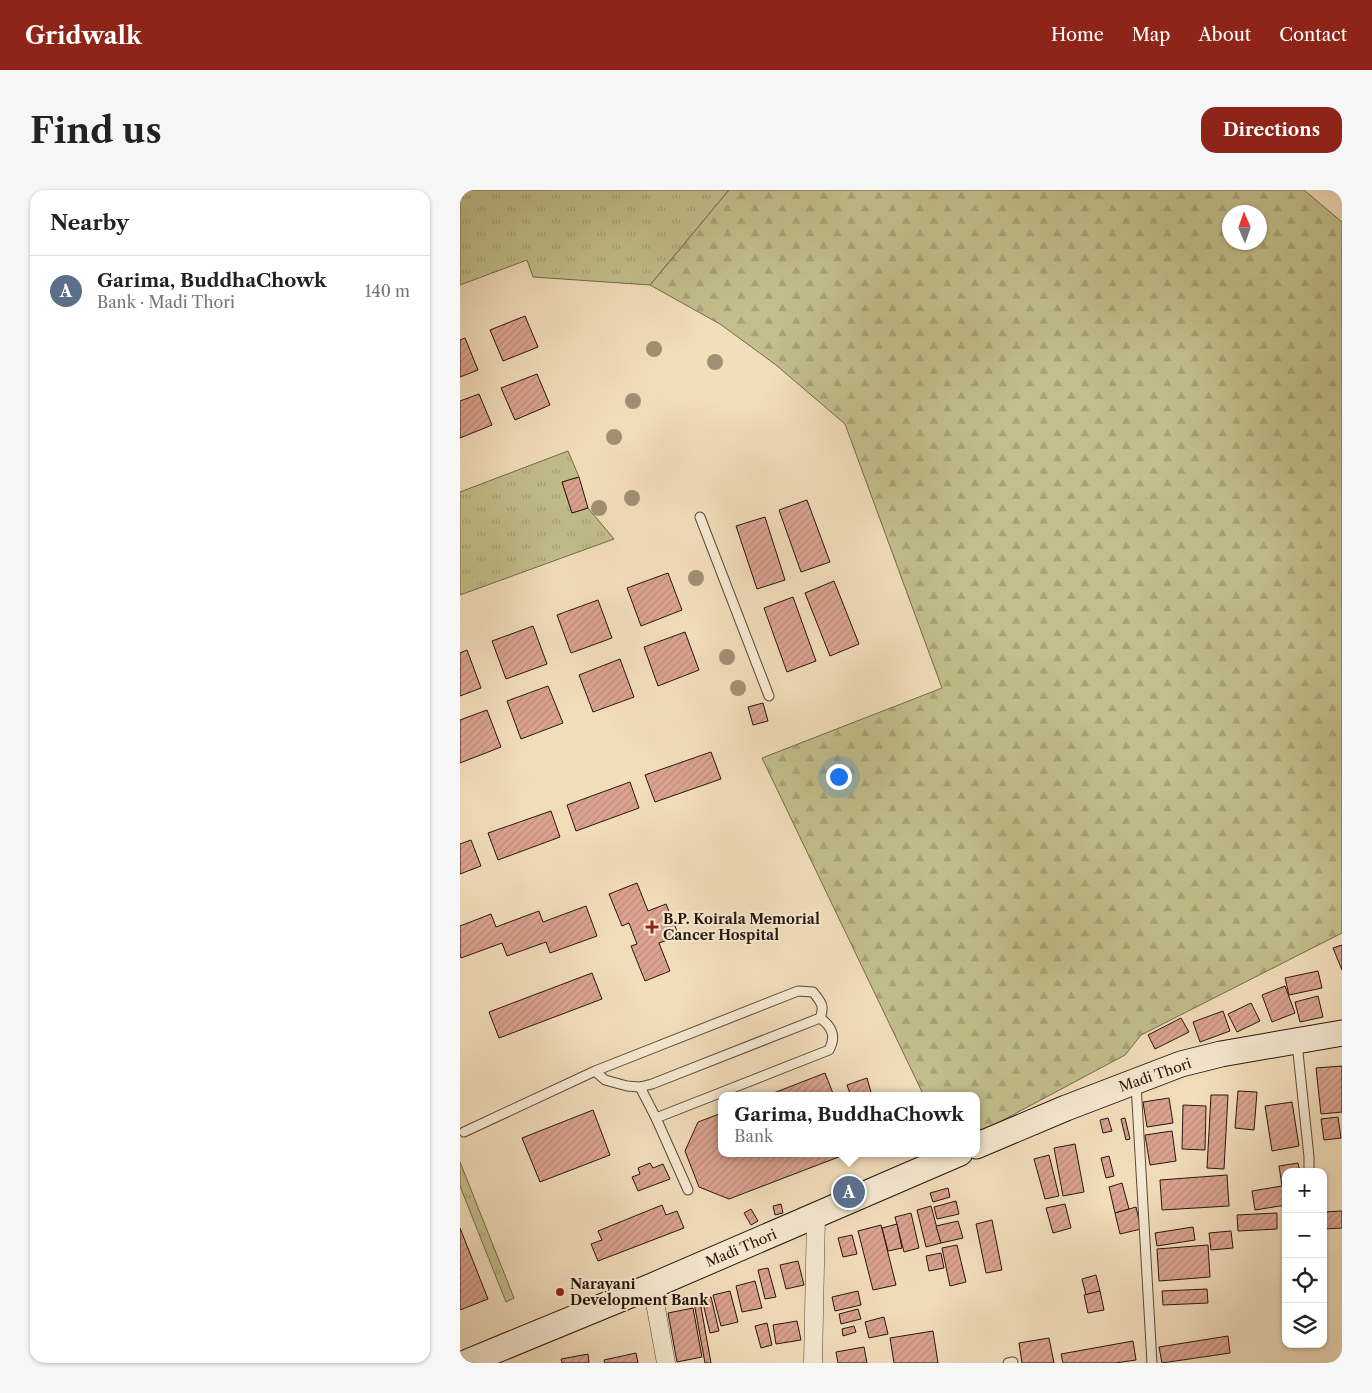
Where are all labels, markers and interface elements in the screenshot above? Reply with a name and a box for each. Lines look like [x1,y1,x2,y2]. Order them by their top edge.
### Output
text: Gridwalk [25,21,142,50]
text: Home [1051,24,1104,46]
text: Map [1132,24,1170,46]
text: About [1198,24,1251,46]
text: Contact [1279,24,1347,46]
button: Directions [1201,107,1342,153]
text: Find us [30,109,162,152]
north arrow [1222,205,1267,250]
text: Nearby [50,210,129,235]
text: Garima, BuddhaChowk [97,269,326,292]
text: A [60,281,72,301]
text: 140 m [365,281,410,301]
text: Bank · Madi Thori [97,292,235,312]
your location [826,764,852,790]
place label: B.P. Koirala Memorial Cancer Hospital [663,910,820,944]
marker: B.P. Koirala Memorial Cancer Hospital [645,920,659,934]
street label: Madi Thori [1116,1054,1194,1096]
popup [718,1092,980,1157]
text: Garima, BuddhaChowk [734,1103,964,1126]
text: Bank [734,1126,773,1146]
map controls [1282,1168,1327,1348]
button: + [1282,1168,1327,1213]
pin: A [833,1173,865,1211]
button: − [1282,1213,1327,1258]
street label: Madi Thori [703,1225,779,1271]
button: locate [1282,1258,1327,1303]
place label: Narayani Development Bank [570,1275,709,1309]
marker: Narayani Development Bank [554,1286,566,1298]
button: layers [1282,1303,1327,1348]

